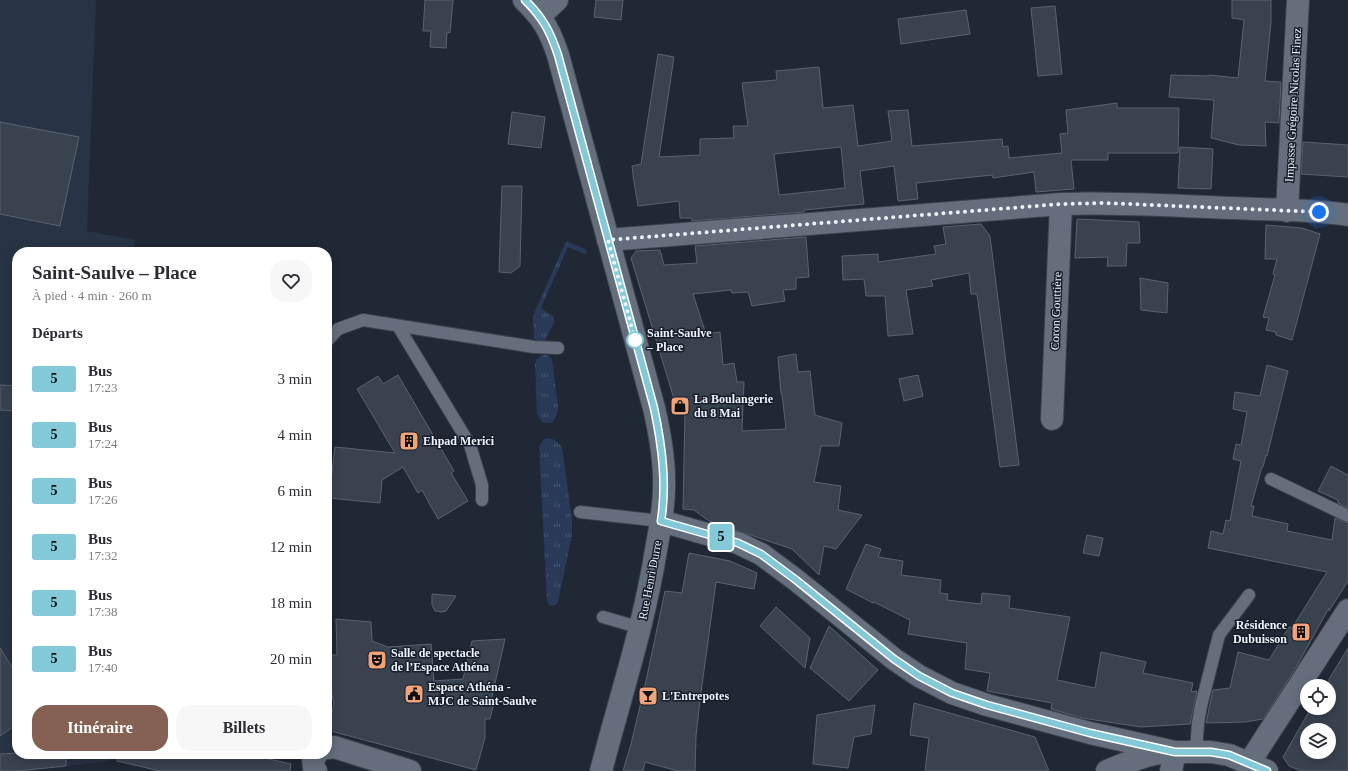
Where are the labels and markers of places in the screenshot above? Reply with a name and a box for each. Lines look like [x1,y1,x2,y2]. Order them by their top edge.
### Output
place label: Saint-Saulve – Place [646,326,712,354]
marker: Saint-Saulve – Place [626,331,644,349]
place label: La Boulangerie du 8 Mai [694,392,774,420]
shop icon: La Boulangerie du 8 Mai [669,395,691,417]
building icon: Ehpad Merici [398,430,420,452]
place label: Ehpad Merici [423,434,495,448]
place label: Résidence Dubuisson [1233,618,1288,646]
building icon: Résidence Dubuisson [1290,621,1312,643]
place label: Salle de spectacle de l’Espace Athéna [391,646,489,674]
theatre icon: Salle de spectacle de l’Espace Athéna [366,649,388,671]
place label: Espace Athéna - MJC de Saint-Saulve [428,680,537,708]
public building icon: Espace Athéna - MJC de Saint-Saulve [403,683,425,705]
bar icon: L'Entrepotes [637,685,659,707]
place label: L'Entrepotes [662,689,729,703]

